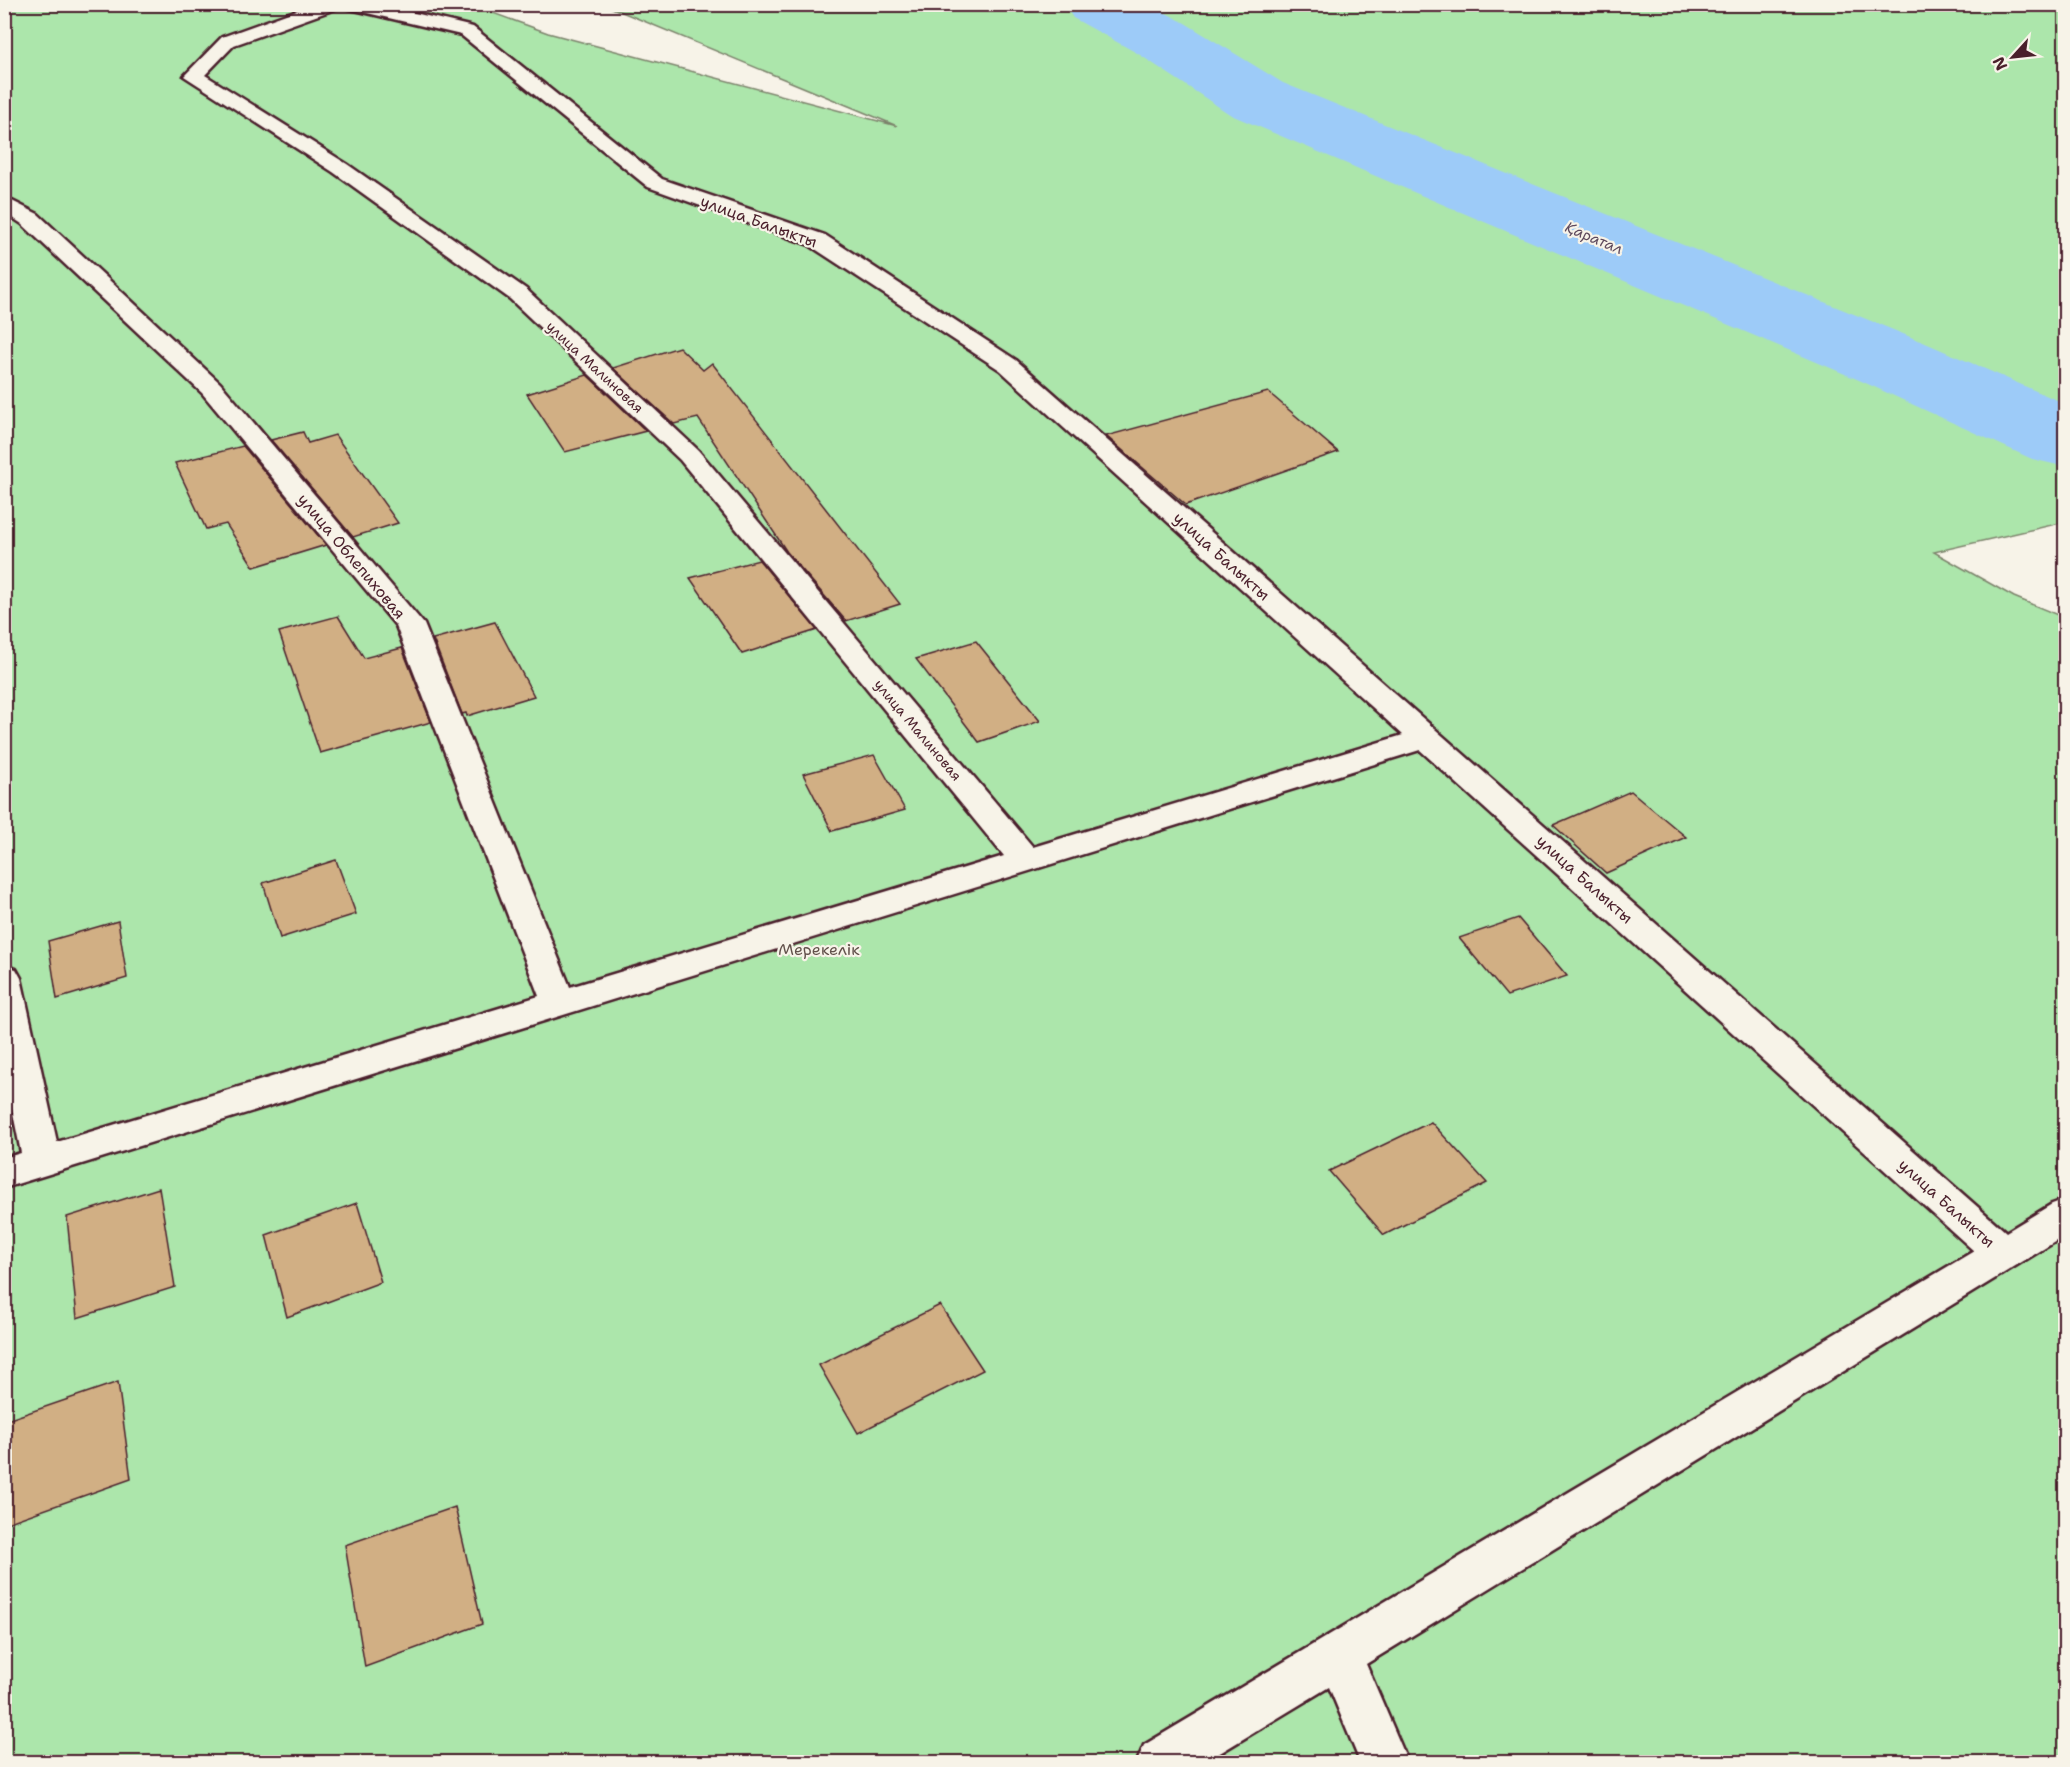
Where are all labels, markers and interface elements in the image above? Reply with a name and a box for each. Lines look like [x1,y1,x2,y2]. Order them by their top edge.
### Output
north arrow [1983,27,2043,87]
text: N [1988,53,2012,74]
street label: улица Балыкты [697,191,820,252]
water label: Қаратал [1562,217,1626,259]
street label: улица Малиновая [542,317,648,417]
street label: улица Облепиховая [293,489,410,623]
street label: улица Балыкты [1169,507,1274,605]
street label: улица Малиновая [870,676,966,784]
street label: улица Балыкты [1532,830,1637,928]
park label: Мерекелік [778,939,860,960]
street label: улица Балыкты [1894,1154,1999,1252]

